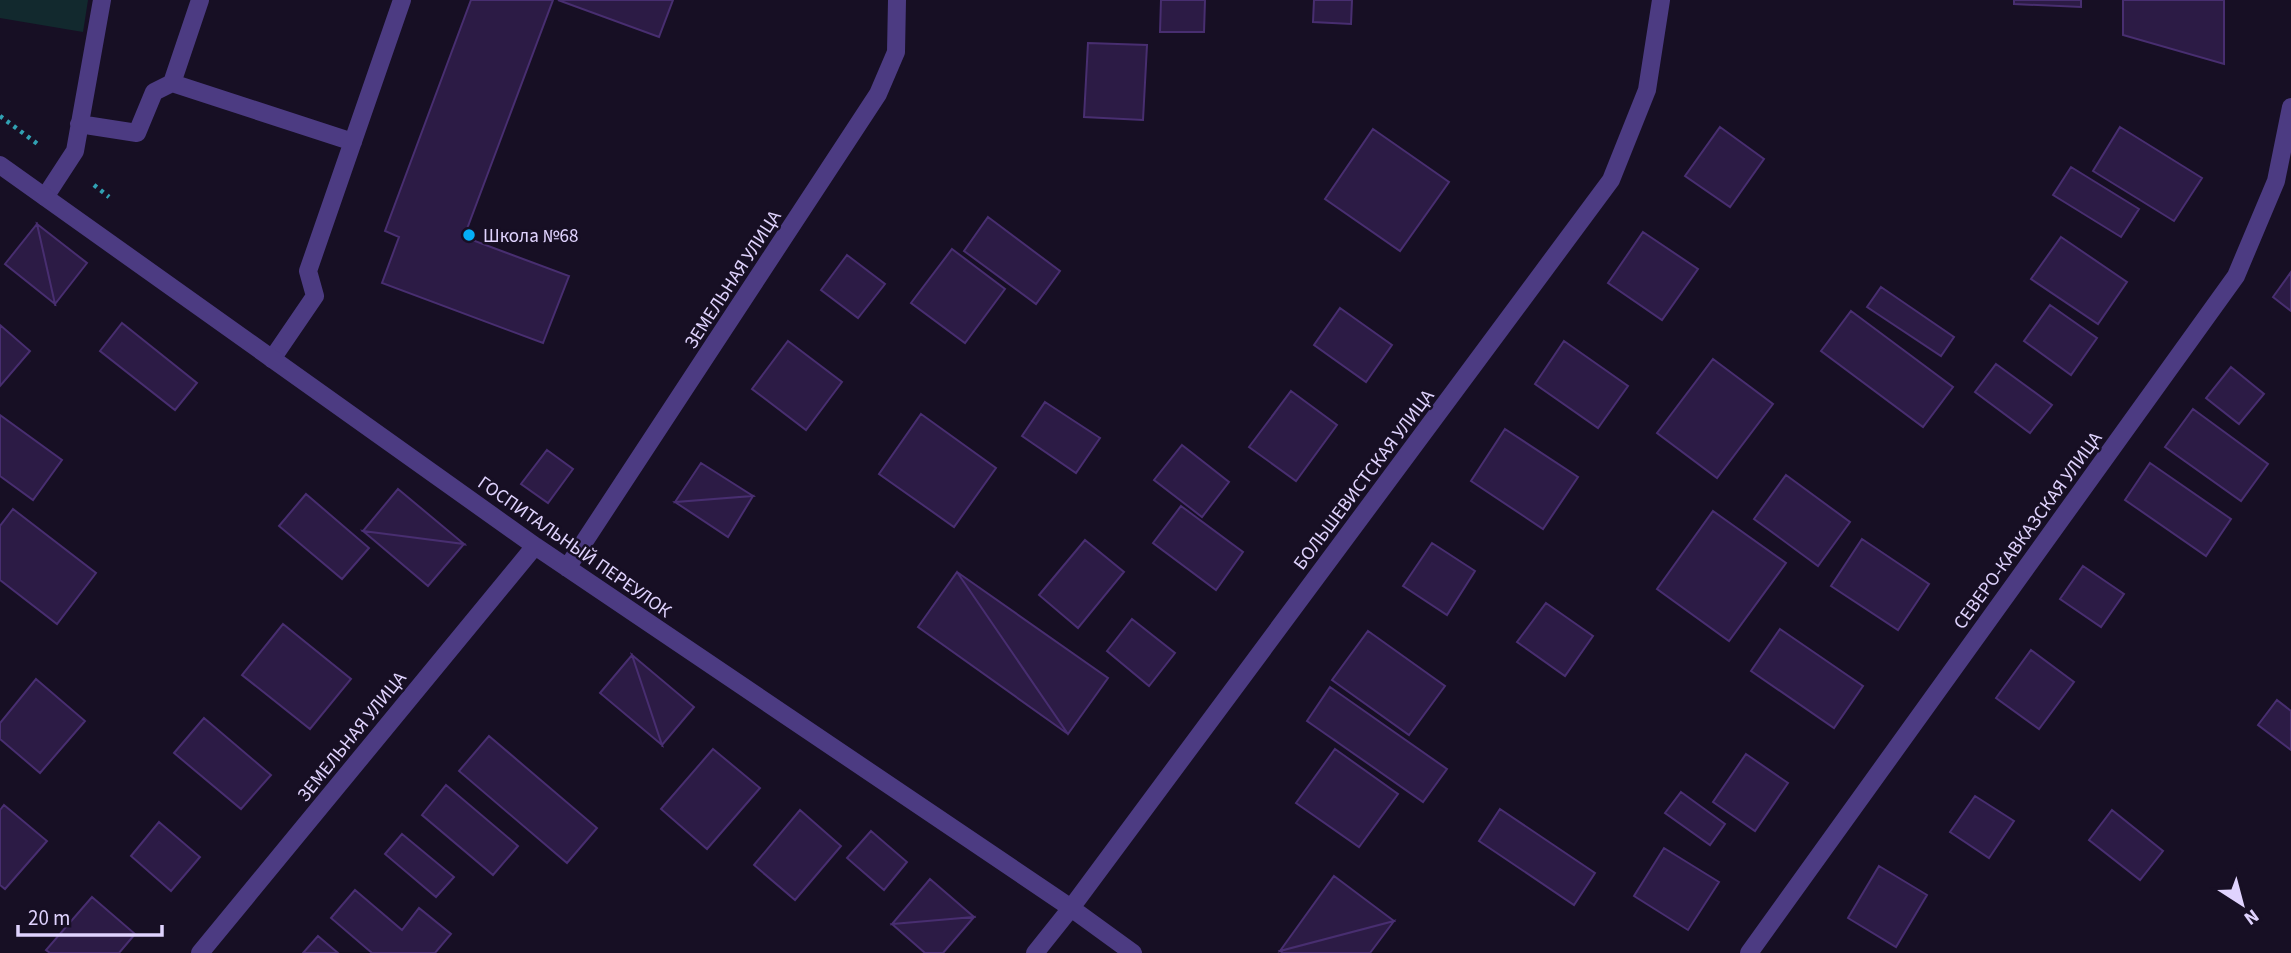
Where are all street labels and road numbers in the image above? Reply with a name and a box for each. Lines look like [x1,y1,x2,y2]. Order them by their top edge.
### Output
street label: ЗЕМЕЛЬНАЯ УЛИЦА [678,205,789,354]
street label: БОЛЬШЕВИСТСКАЯ УЛИЦА [1287,384,1441,576]
street label: СЕВЕРО-КАВКАЗСКАЯ УЛИЦА [1947,426,2110,635]
street label: ГОСПИТАЛЬНЫЙ ПЕРЕУЛОК [472,470,676,625]
street label: ЗЕМЕЛЬНАЯ УЛИЦА [291,666,414,808]

